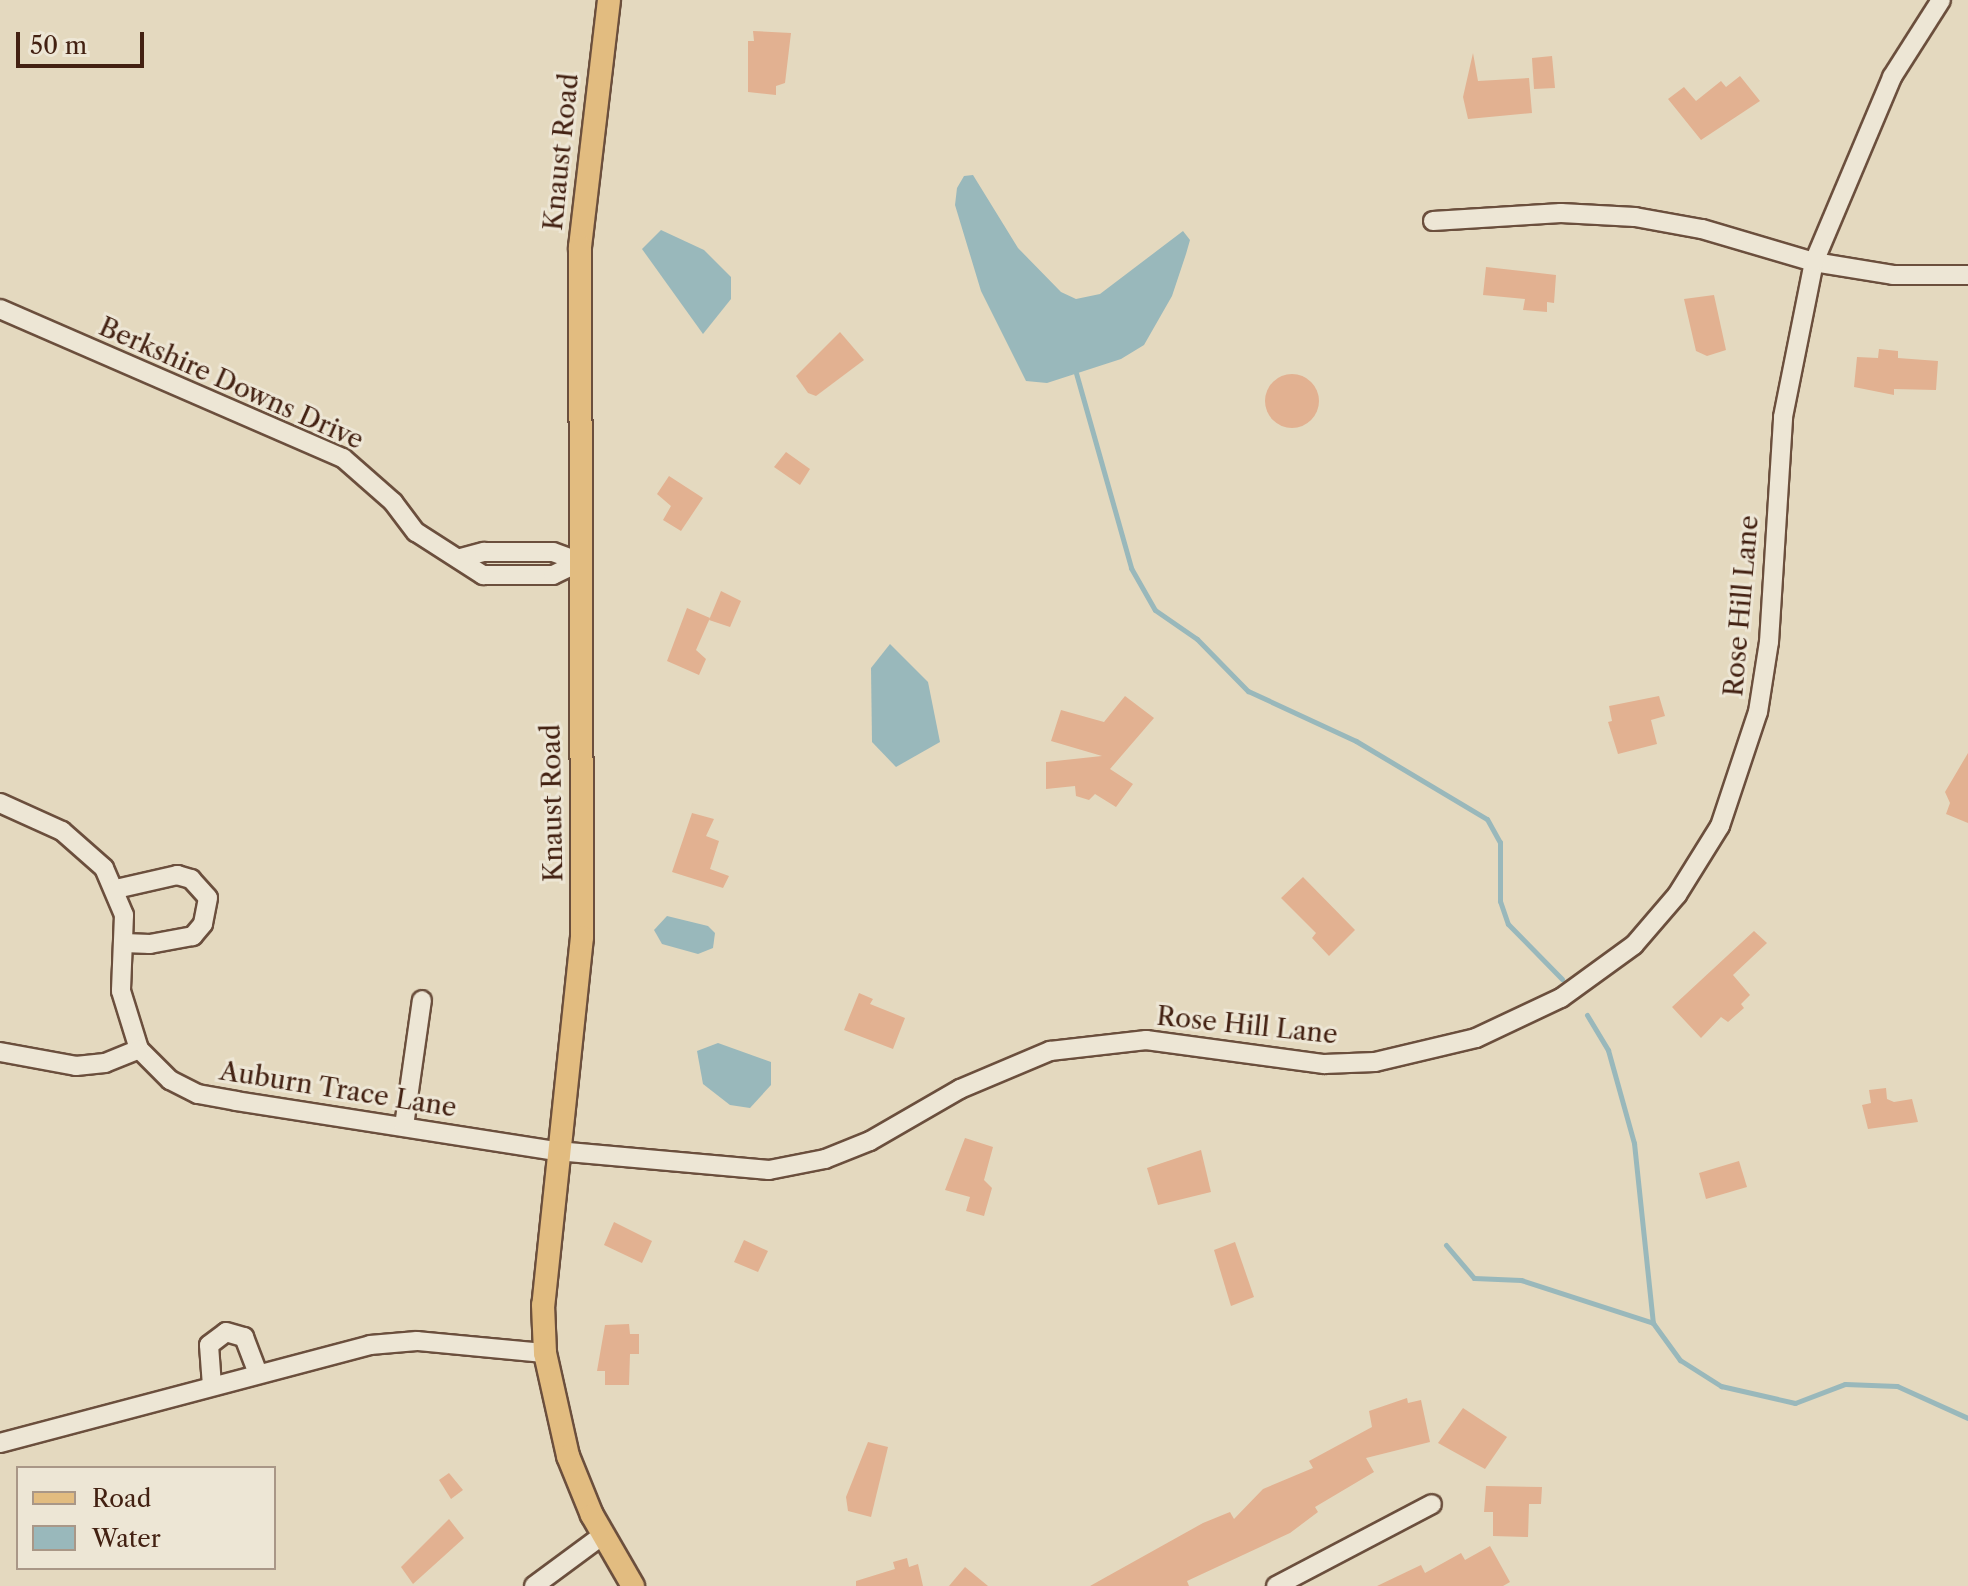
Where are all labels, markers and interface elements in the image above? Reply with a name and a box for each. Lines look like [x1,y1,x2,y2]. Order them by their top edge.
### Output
scale bar [20,16,148,66]
text: 50 m [30,31,87,60]
street label: Knaust Road [538,72,586,232]
street label: Berkshire Downs Drive [94,312,368,456]
street label: Rose Hill Lane [1719,514,1765,698]
street label: Knaust Road [536,724,570,882]
street label: Rose Hill Lane [1155,1001,1339,1051]
street label: Auburn Trace Lane [217,1056,459,1124]
legend [16,1466,276,1570]
text: Road [92,1484,151,1513]
text: Water [92,1524,161,1553]

